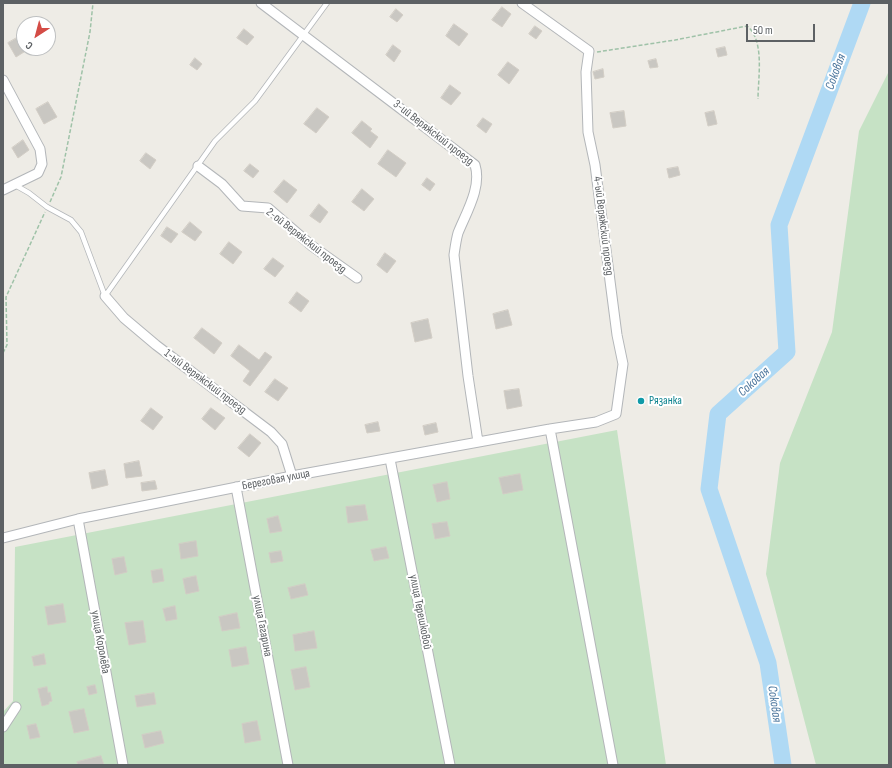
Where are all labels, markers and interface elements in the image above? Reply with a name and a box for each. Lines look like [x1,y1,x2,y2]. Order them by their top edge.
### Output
north arrow [16,16,56,56]
scale bar [748,16,817,42]
text: 50 m [753,23,773,38]
text: С [23,38,35,52]
water label: Соковая [822,52,850,92]
street label: 3-ий Веряжский проезд [390,97,476,169]
street label: 4-ый Веряжский проезд [590,176,616,276]
street label: 2-ой Веряжский проезд [263,205,349,277]
street label: 1-ый Веряжский проезд [161,346,249,418]
water label: Соковая [735,364,773,400]
place label: Рязанка [649,394,682,408]
marker: Рязанка [636,396,646,406]
street label: Береговая улица [241,466,311,494]
street label: улица Терешковой [406,573,434,651]
street label: улица Гагарина [249,594,275,658]
street label: улица Королёва [87,609,113,675]
water label: Соковая [764,685,784,723]

